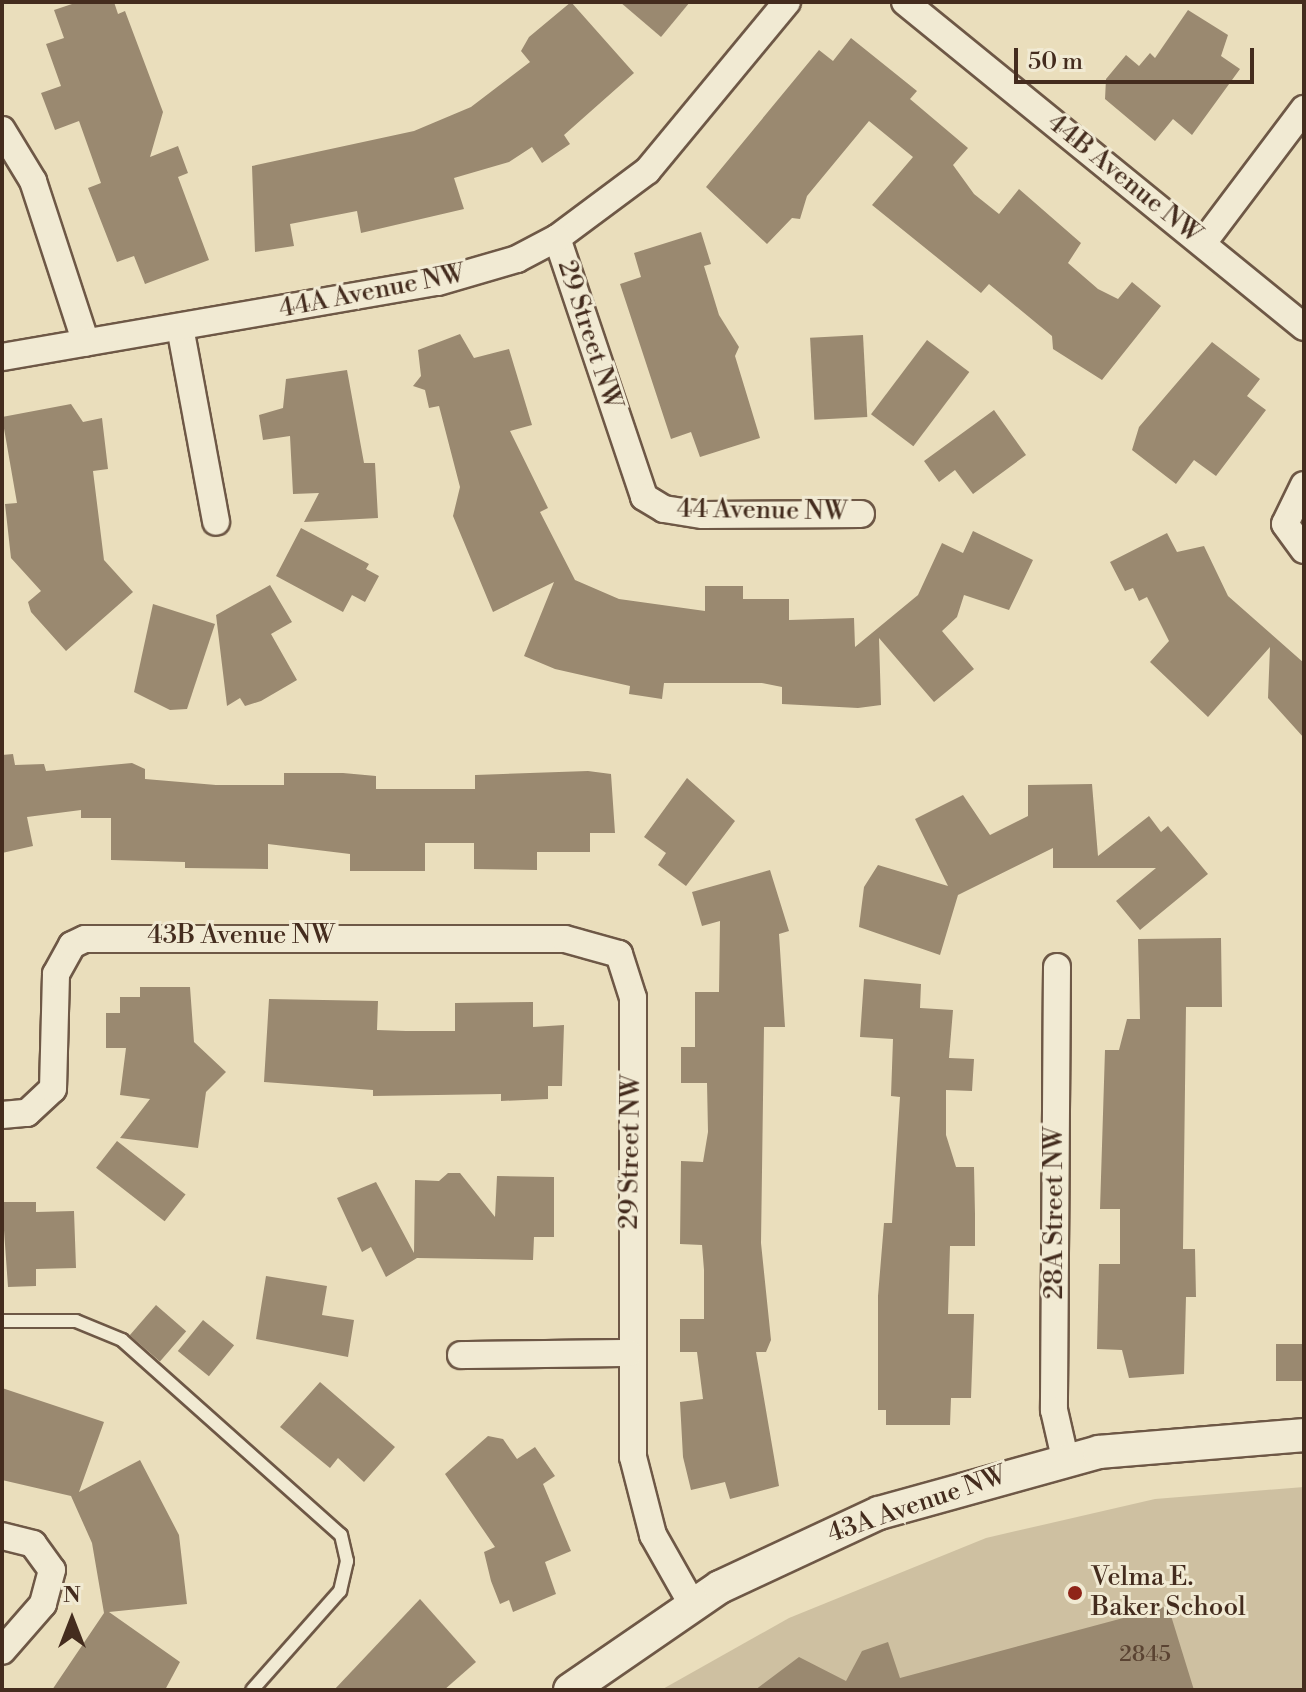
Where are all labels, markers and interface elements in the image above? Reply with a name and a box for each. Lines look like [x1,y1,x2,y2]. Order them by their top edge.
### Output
scale bar [1018,32,1258,82]
text: 50 m [1028,47,1083,77]
street label: 44B Avenue NW [1041,107,1207,251]
street label: 29 Street NW [550,257,628,413]
street label: 44A Avenue NW [276,259,468,325]
street label: 44 Avenue NW [676,494,848,528]
street label: 43B Avenue NW [147,920,335,952]
street label: 29 Street NW [614,1074,648,1230]
street label: 28A Street NW [1039,1127,1071,1299]
street label: 43A Avenue NW [824,1460,1010,1550]
place label: Velma E. Baker School [1091,1562,1246,1624]
north arrow [32,1580,112,1660]
text: N [63,1582,81,1609]
marker: Velma E. Baker School [1066,1584,1084,1602]
house number: 2845 [1119,1642,1171,1668]

